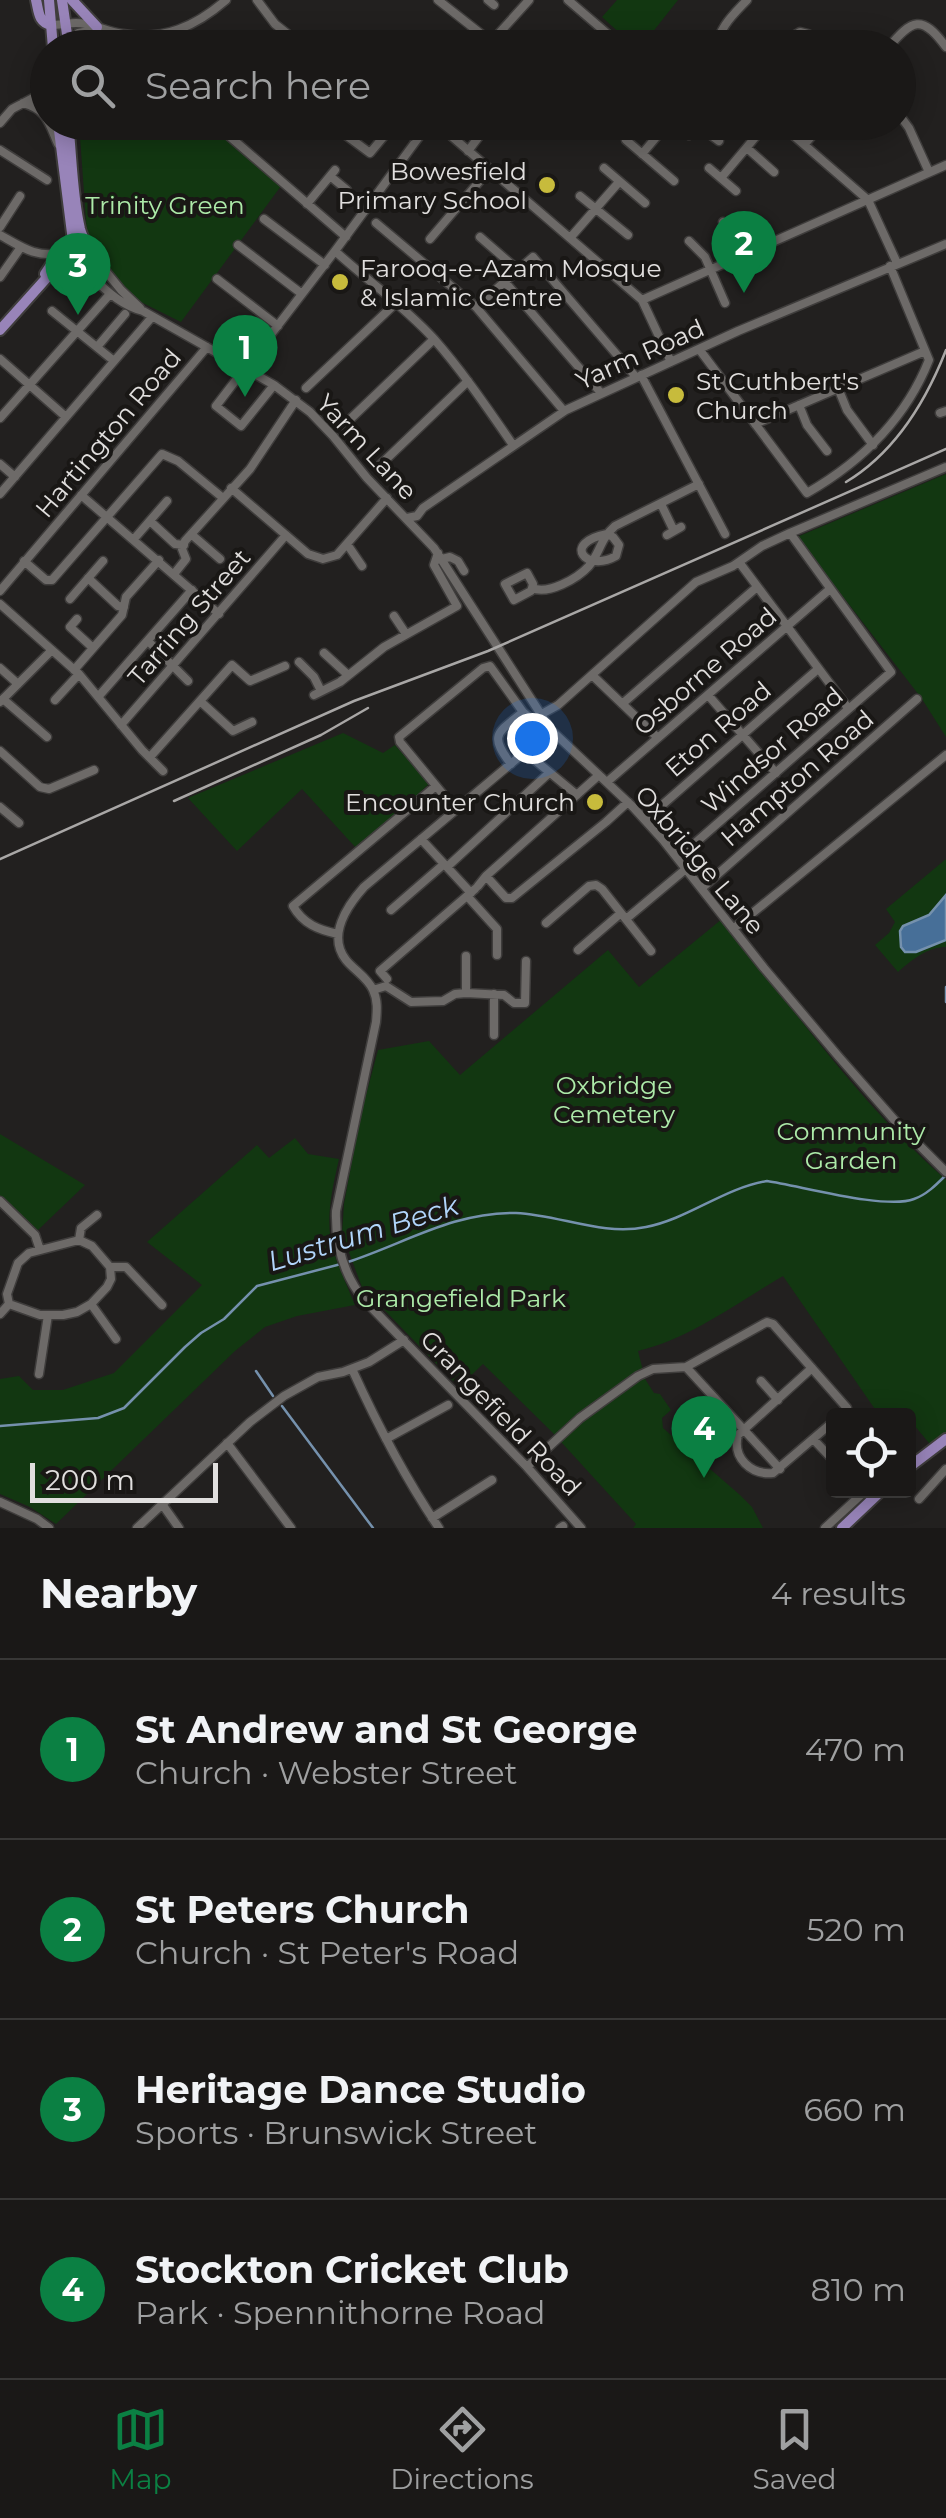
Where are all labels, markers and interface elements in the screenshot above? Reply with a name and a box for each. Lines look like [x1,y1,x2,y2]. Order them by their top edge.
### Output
search box [30,30,916,140]
icon: search [65,58,120,113]
text: Search here [145,62,371,109]
place label: Bowesfield Primary School [338,156,527,215]
marker: Bowesfield Primary School [536,174,558,196]
park label: Trinity Green [85,190,245,220]
pin: 2 [712,210,776,293]
pin: 3 [46,232,110,315]
place label: Farooq-e-Azam Mosque & Islamic Centre [360,253,662,312]
marker: Farooq-e-Azam Mosque & Islamic Centre [329,271,351,293]
street label: Yarm Road [571,312,709,396]
pin: 1 [212,314,278,397]
street label: Hartington Road [29,343,187,523]
place label: St Cuthbert's Church [696,366,859,425]
marker: St Cuthbert's Church [665,384,687,406]
street label: Yarm Lane [311,388,423,506]
street label: Tarring Street [122,543,256,691]
street label: Osborne Road [627,601,783,741]
street label: Eton Road [659,675,777,783]
street label: Windsor Road [695,680,849,820]
street label: Hampton Road [714,703,880,853]
your location [507,713,558,764]
street label: Oxbridge Lane [629,780,771,940]
place label: Encounter Church [345,787,575,817]
marker: Encounter Church [584,791,606,813]
park label: Oxbridge Cemetery [553,1070,675,1129]
park label: Community Garden [777,1116,926,1175]
water label: Lustrum Beck [264,1187,464,1278]
park label: Grangefield Park [356,1283,566,1313]
street label: Grangefield Road [414,1324,588,1502]
pin: 4 [672,1396,736,1478]
map controls [826,1408,916,1498]
button: locate [826,1408,916,1498]
scale bar [30,1458,218,1502]
text: 200 m [45,1463,135,1497]
text: Nearby [40,1567,197,1619]
text: 4 results [771,1574,906,1613]
text: St Andrew and St George [135,1706,638,1753]
text: 1 [66,1730,79,1769]
text: 470 m [805,1730,906,1769]
text: Church · Webster Street [135,1753,518,1792]
text: St Peters Church [135,1886,470,1933]
text: 2 [63,1910,82,1949]
text: 520 m [806,1910,906,1949]
text: Church · St Peter's Road [135,1933,519,1972]
text: Heritage Dance Studio [135,2066,586,2113]
text: 3 [63,2090,82,2129]
text: 660 m [804,2090,906,2129]
text: Sports · Brunswick Street [135,2113,537,2152]
text: Stockton Cricket Club [135,2246,569,2293]
text: 4 [61,2270,84,2309]
text: 810 m [811,2270,906,2309]
text: Park · Spennithorne Road [135,2293,546,2332]
tab: Map [109,2402,172,2496]
tab: Directions [390,2402,534,2496]
tab: Saved [752,2402,837,2496]

